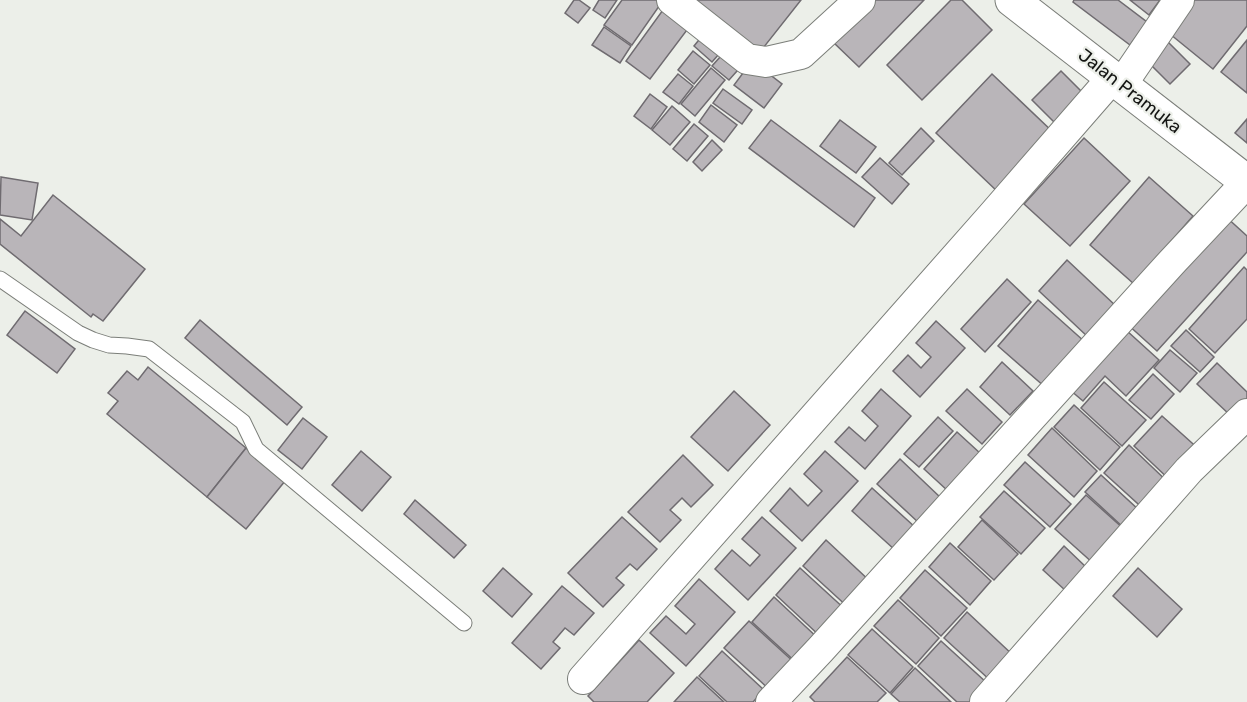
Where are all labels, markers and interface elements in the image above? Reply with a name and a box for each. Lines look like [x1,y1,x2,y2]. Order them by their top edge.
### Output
street label: Jalan Pramuka [1074,44,1186,138]

